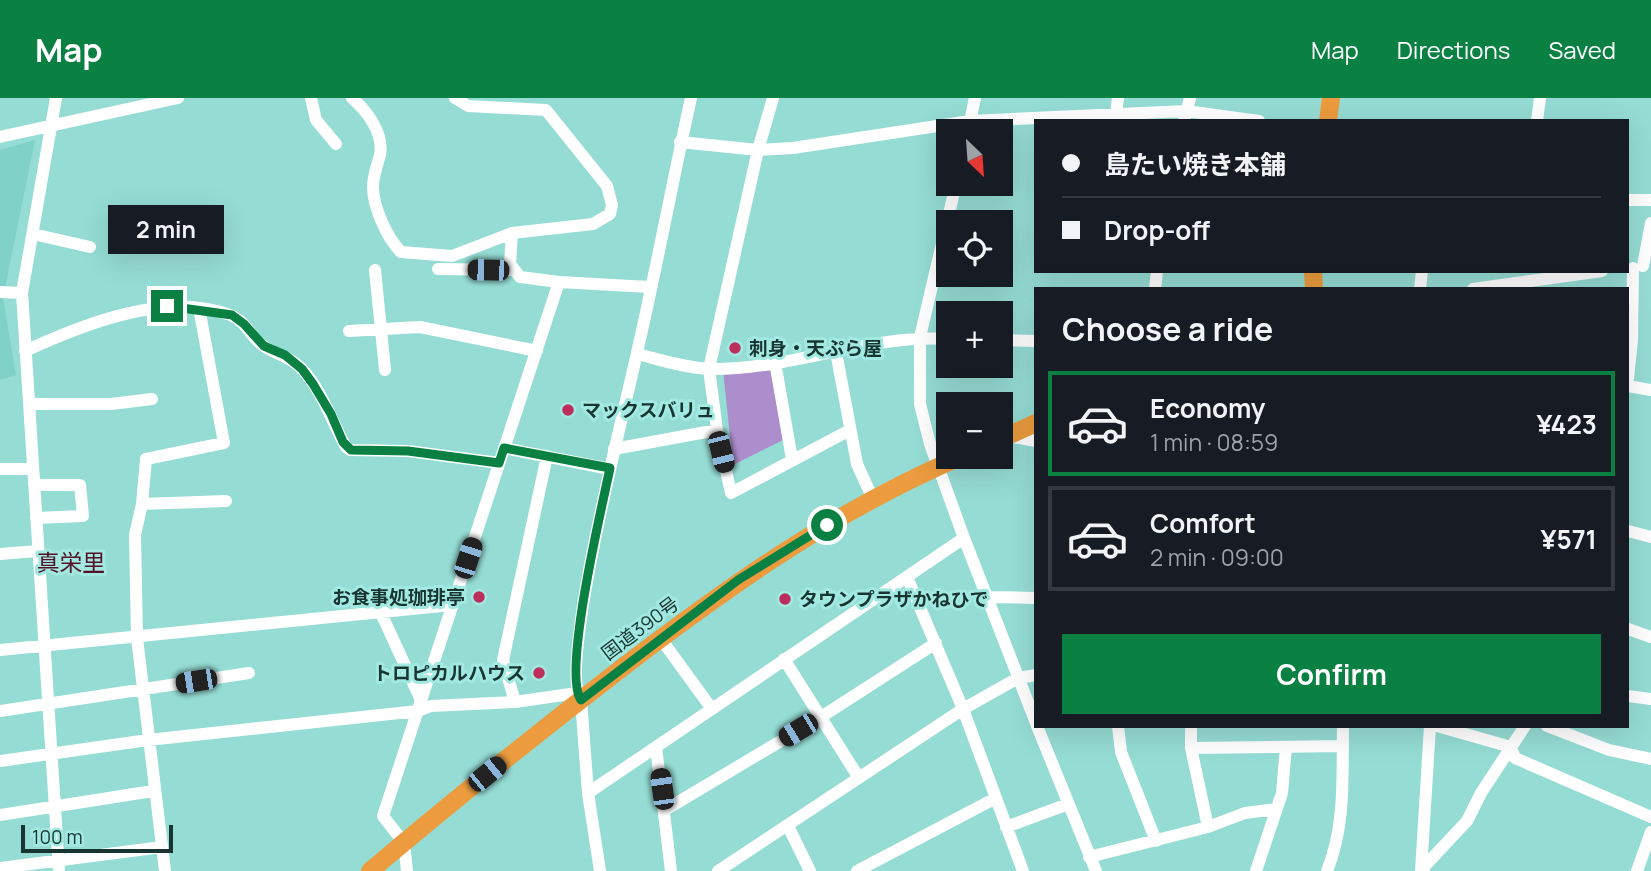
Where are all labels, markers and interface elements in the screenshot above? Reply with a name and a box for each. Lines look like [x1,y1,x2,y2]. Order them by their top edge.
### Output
text: Map [35,27,103,72]
text: Map [1311,33,1359,66]
text: Directions [1397,33,1510,66]
text: Saved [1548,33,1616,66]
north arrow [936,119,1013,196]
map controls [936,119,1013,469]
text: 島たい焼き本舗 [1104,146,1286,182]
callout: 2 min [109,204,225,254]
button: locate [936,210,1013,287]
text: Drop-off [1104,212,1210,248]
text: 2 min [136,213,196,245]
car [467,259,510,281]
route end [151,290,183,322]
button: + [936,301,1013,378]
text: Choose a ride [1062,307,1273,351]
place label: 刺身・天ぷら屋 [749,335,882,361]
marker: 刺身・天ぷら屋 [727,340,743,356]
text: Economy [1150,390,1265,426]
button: − [936,392,1013,469]
icon: car [1066,392,1129,455]
place label: マックスバリュ [582,397,714,423]
marker: マックスバリュ [560,402,576,418]
text: ¥423 [1536,406,1597,442]
text: 1 min · 08:59 [1150,426,1278,458]
car [706,429,737,475]
text: Comfort [1150,505,1256,541]
icon: car [1066,507,1129,570]
route start [811,509,843,541]
text: ¥571 [1541,521,1597,557]
car [452,535,485,581]
text: 2 min · 09:00 [1150,541,1284,573]
district label: 真栄里 [37,546,106,578]
place label: お食事処珈琲亭 [332,584,465,610]
place label: タウンプラザかねひで [799,586,988,612]
marker: お食事処珈琲亭 [471,589,487,605]
street label: 国道390号 [596,590,684,666]
marker: タウンプラザかねひで [777,591,793,607]
button: Confirm [1062,634,1601,714]
place label: トロピカルハウス [373,660,525,686]
marker: トロピカルハウス [531,665,547,681]
car [174,667,219,695]
car [775,710,822,750]
car [465,753,510,795]
car [649,767,676,811]
scale bar [21,822,173,854]
text: 100 m [32,824,83,850]

